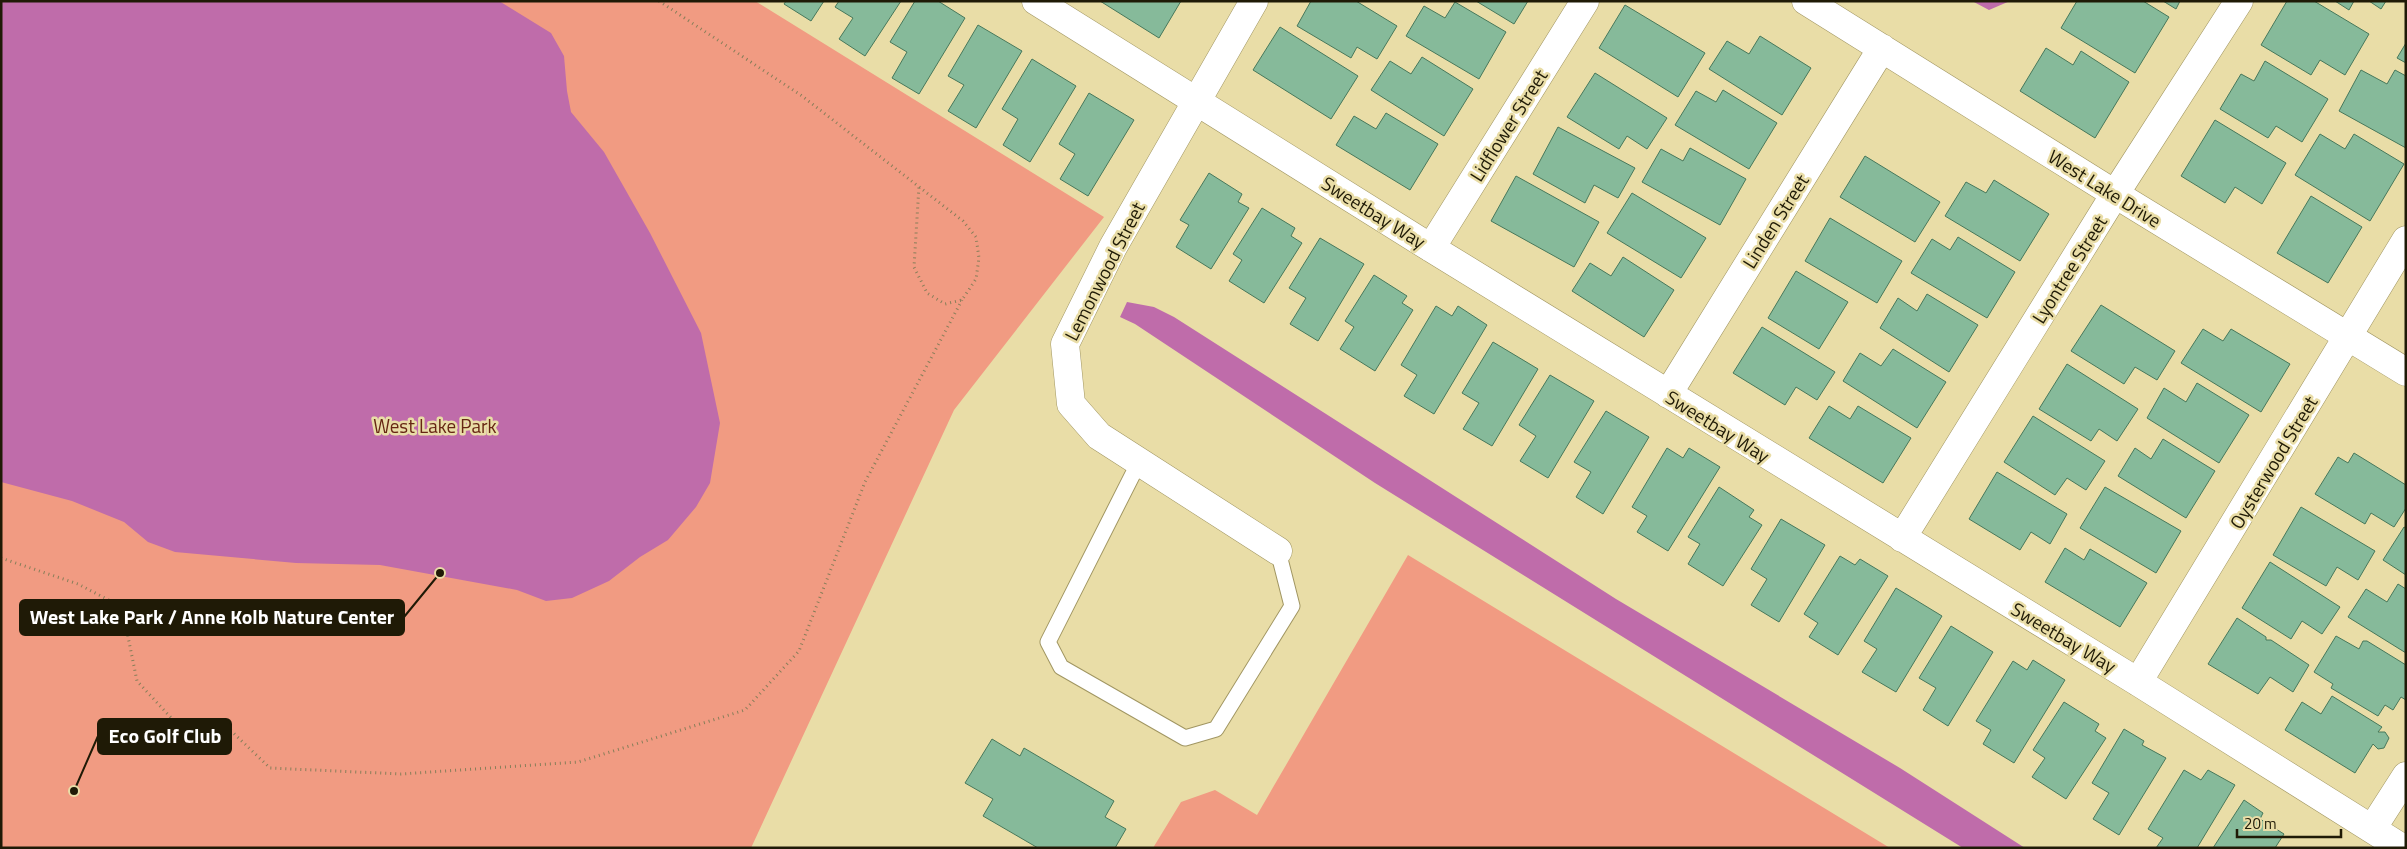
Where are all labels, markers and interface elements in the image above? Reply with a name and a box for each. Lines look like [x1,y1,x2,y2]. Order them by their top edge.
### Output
street label: Lidflower Street [1462,63,1554,187]
street label: West Lake Drive [2043,142,2167,234]
street label: Sweetbay Way [1316,168,1432,256]
street label: Linden Street [1734,168,1816,274]
street label: Lemonwood Street [1057,196,1152,345]
street label: Lyontree Street [2024,209,2114,329]
street label: Sweetbay Way [1660,382,1776,470]
street label: Oysterwood Street [2222,390,2324,534]
park label: West Lake Park [373,411,497,440]
street label: Sweetbay Way [2006,594,2122,680]
callout: West Lake Park / Anne Kolb Nature Center [20,600,404,635]
text: West Lake Park / Anne Kolb Nature Center [30,601,395,632]
callout: Eco Golf Club [98,719,231,754]
text: Eco Golf Club [109,720,222,751]
scale bar [2237,806,2341,838]
text: 20 m [2244,812,2277,835]

